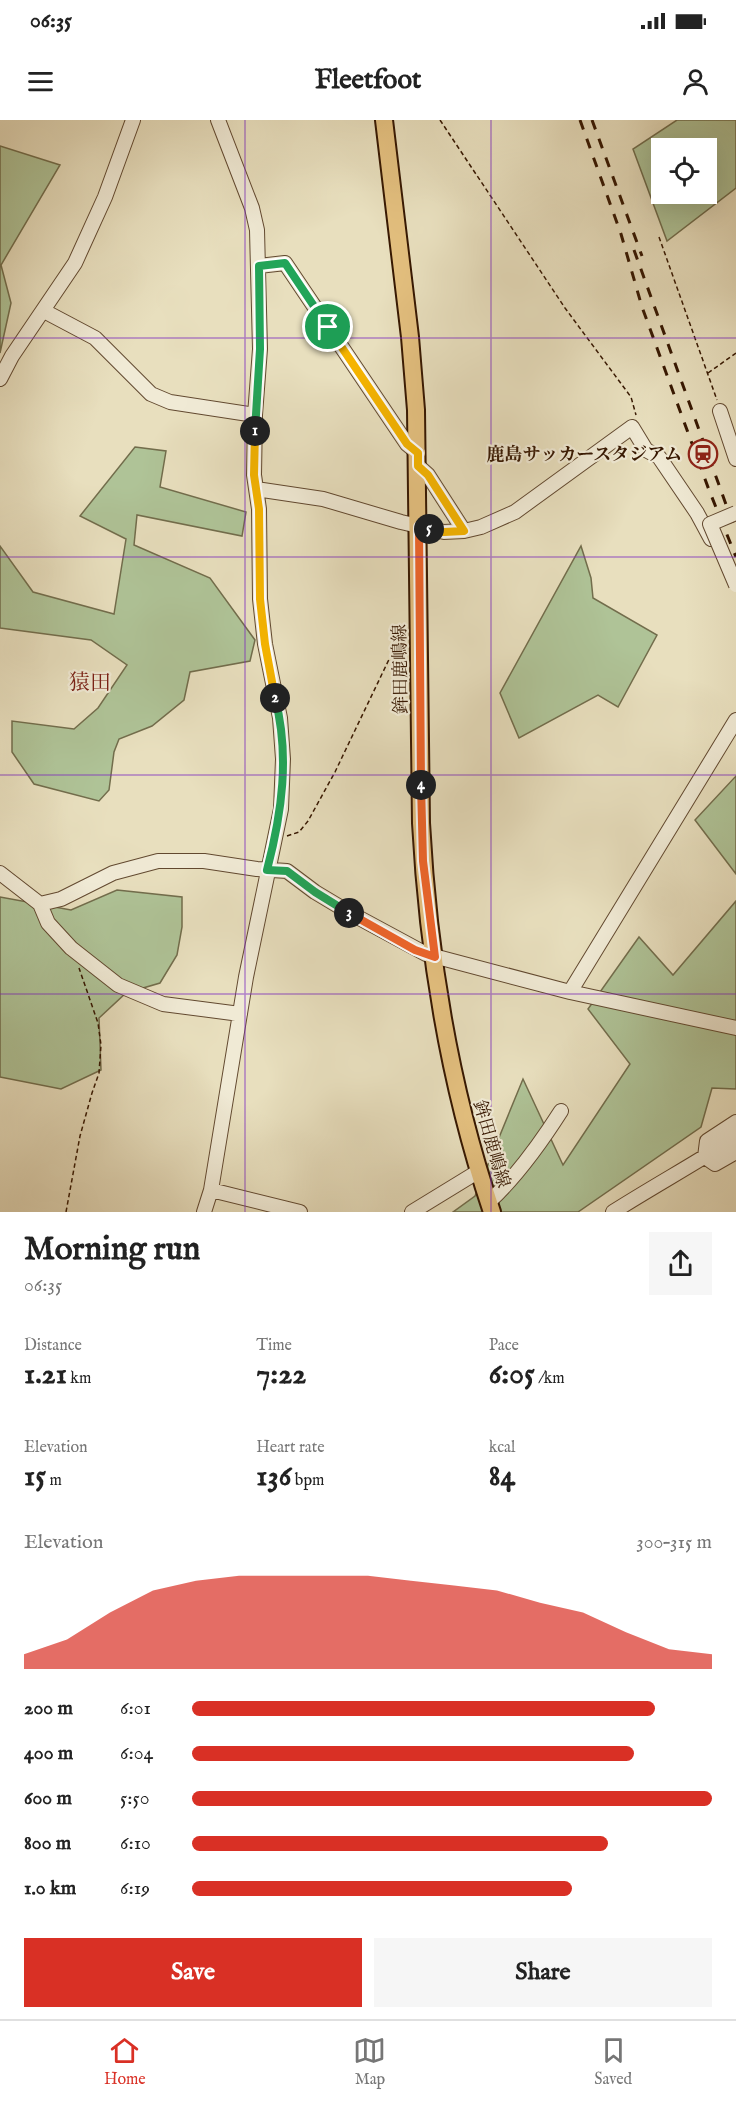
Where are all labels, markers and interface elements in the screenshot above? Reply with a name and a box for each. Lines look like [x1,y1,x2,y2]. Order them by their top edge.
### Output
text: 06:35 [30,7,72,35]
text: Fleetfoot [315,64,421,98]
icon: menu [24,65,57,98]
icon: person [679,65,712,98]
map controls [651,138,717,204]
button: locate [651,138,717,204]
pin [302,301,353,352]
icon: arrive [311,310,344,343]
pin: 1 [240,416,270,446]
text: 1 [252,421,258,441]
station icon: 鹿島サッカースタジアム [687,438,719,470]
place label: 鹿島サッカースタジアム [487,444,682,467]
pin: 5 [414,514,444,544]
text: 5 [426,519,432,539]
street label: 鉾田鹿嶋線 [389,624,414,714]
district label: 猿田 [69,670,111,697]
pin: 2 [260,683,290,713]
text: 2 [271,688,279,708]
pin: 4 [406,770,436,800]
text: 4 [417,775,425,795]
pin: 3 [334,898,364,928]
text: 3 [346,903,352,923]
street label: 鉾田鹿嶋線 [467,1098,514,1191]
text: Morning run [24,1229,200,1271]
button: share [649,1232,712,1295]
text: 06:35 [24,1273,62,1298]
text: Distance [24,1336,82,1356]
text: Time [256,1336,292,1356]
text: Pace [489,1336,519,1356]
text: 1.21 [24,1356,67,1394]
text: 7:22 [256,1356,306,1394]
text: 6:05 [489,1356,535,1394]
text: km [67,1369,91,1389]
text: /km [535,1369,565,1389]
text: Elevation [24,1438,87,1458]
text: Heart rate [256,1438,325,1458]
text: kcal [489,1438,515,1458]
text: 15 [24,1458,46,1496]
text: 136 [256,1458,291,1496]
text: 84 [489,1458,515,1496]
text: m [46,1471,62,1491]
text: bpm [291,1471,324,1491]
text: Elevation [24,1530,103,1555]
text: 300–315 m [636,1530,712,1555]
text: 200 m [24,1696,73,1721]
text: 6:01 [120,1696,151,1721]
text: 400 m [24,1741,73,1766]
text: 6:04 [120,1741,153,1766]
text: 600 m [24,1786,72,1811]
text: 5:50 [120,1786,150,1811]
text: 800 m [24,1831,71,1856]
text: 6:10 [120,1831,151,1856]
text: 1.0 km [24,1876,76,1901]
text: 6:19 [120,1876,150,1901]
button: Save [24,1938,362,2007]
button: Share [374,1938,712,2007]
tab: Home [104,2034,146,2090]
tab: Map [353,2034,386,2090]
tab: Saved [594,2034,632,2090]

